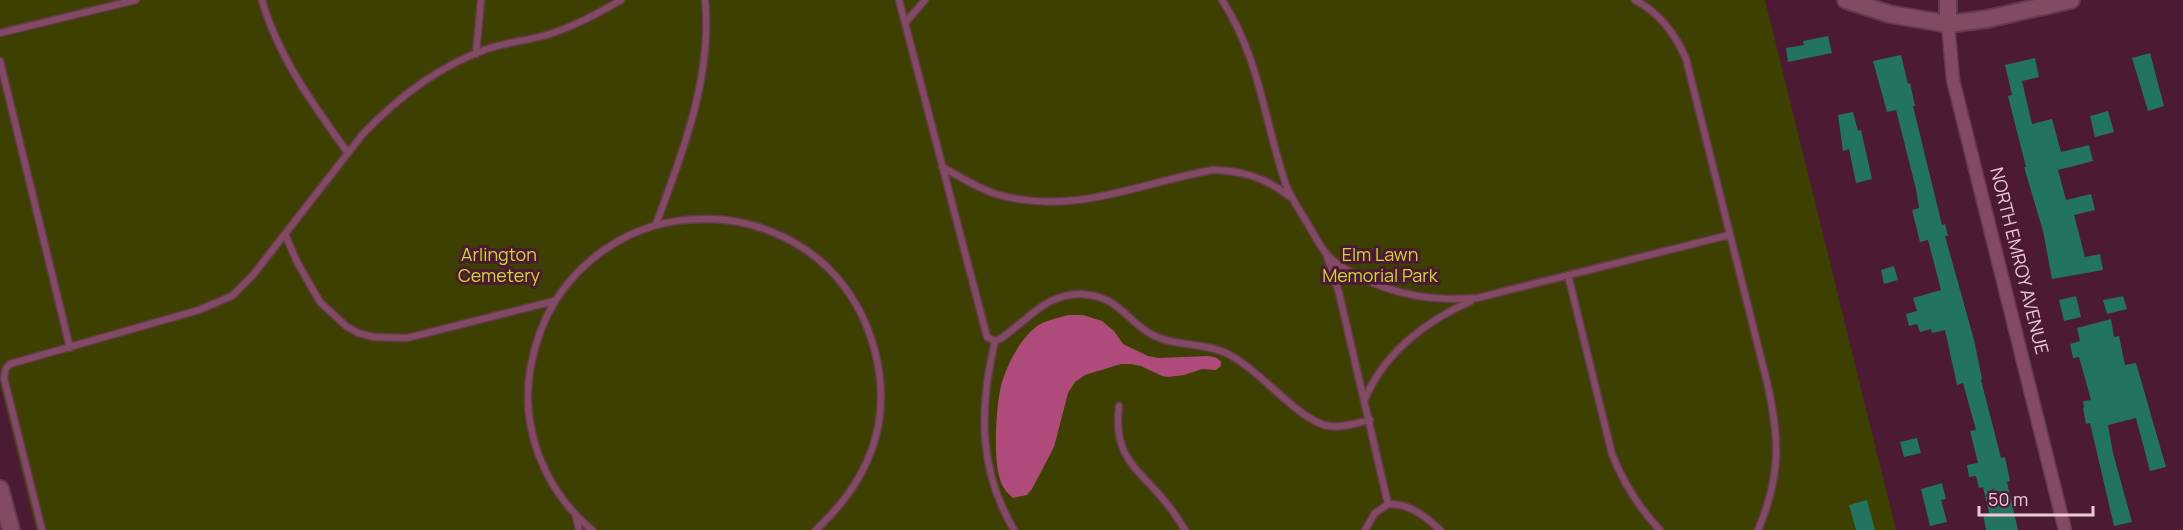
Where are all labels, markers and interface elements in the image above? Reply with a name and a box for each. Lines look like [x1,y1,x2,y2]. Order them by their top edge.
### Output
street label: NORTH EMROY AVENUE [1985,165,2055,357]
park label: Arlington Cemetery [458,242,541,287]
park label: Elm Lawn Memorial Park [1322,242,1439,287]
scale bar [1979,479,2093,517]
text: 50 m [1988,487,2028,511]

